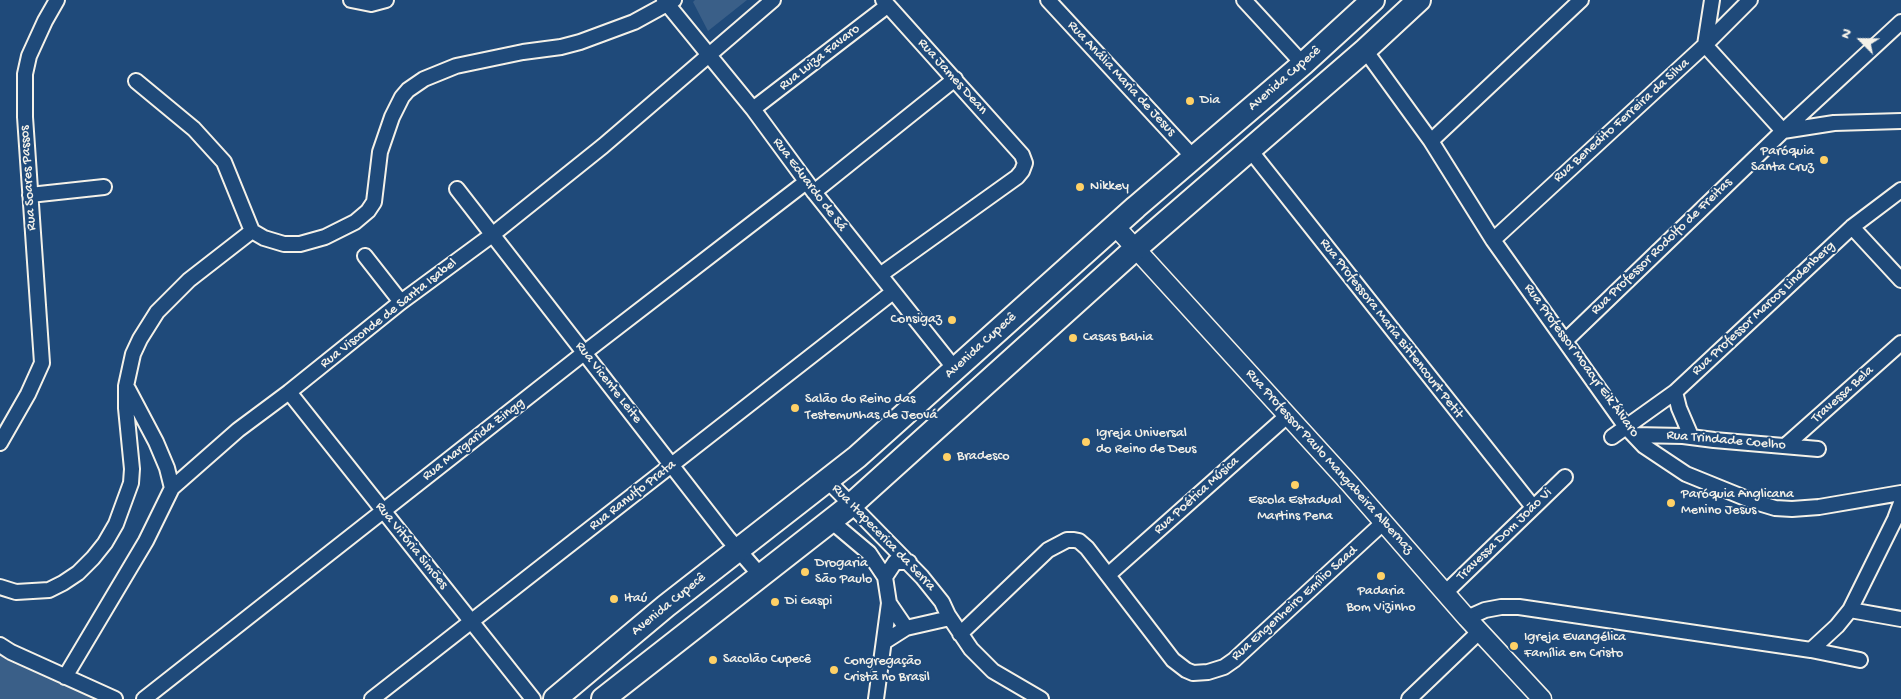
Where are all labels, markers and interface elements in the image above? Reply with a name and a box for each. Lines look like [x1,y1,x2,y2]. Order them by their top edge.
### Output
north arrow [1836,15,1886,65]
street label: Rua Anália Maria de Jesus [1063,18,1179,140]
street label: Rua Luiza Favaro [776,21,864,95]
text: N [1837,26,1856,41]
street label: Rua James Dean [913,35,991,119]
street label: Avenida Cupecê [1245,43,1325,115]
street label: Rua Benedito Ferreira da Silva [1551,55,1693,187]
place label: Dia [1200,93,1220,109]
marker: Dia [1184,95,1196,107]
street label: Rua Soares Passos [17,125,41,231]
street label: Rua Eduardo de Sá [768,135,850,235]
place label: Paróquia Santa Cruz [1751,144,1814,176]
marker: Paróquia Santa Cruz [1818,154,1830,166]
street label: Rua Professor Rodolfo de Freitas [1588,175,1736,319]
place label: Nikkey [1090,179,1129,195]
marker: Nikkey [1074,181,1086,193]
street label: Rua Professora Maria Bittencourt Petit [1315,236,1467,422]
street label: Rua Professor Marcos Lindenberg [1689,238,1839,380]
street label: Rua Visconde de Santa Isabel [317,255,461,373]
street label: Rua Professor Moacyr Eik Álvaro [1520,281,1642,441]
street label: Avenida Cupecê [942,309,1020,383]
place label: Consigaz [890,312,942,328]
marker: Consigaz [946,314,958,326]
place label: Casas Bahia [1083,330,1153,346]
marker: Casas Bahia [1067,332,1079,344]
street label: Rua Vicente Leite [571,339,645,427]
street label: Travessa Bela [1808,363,1878,427]
street label: Rua Professor Paulo Mangabeira Albernaz [1241,366,1417,558]
place label: Salão do Reino das Testemunhas de Jeová [805,392,937,424]
street label: Rua Margarida Zingg [420,395,528,485]
marker: Salão do Reino das Testemunhas de Jeová [789,402,801,414]
place label: Igreja Universal do Reino de Deus [1096,426,1196,458]
street label: Rua Trindade Coelho [1666,427,1786,455]
marker: Igreja Universal do Reino de Deus [1080,436,1092,448]
place label: Bradesco [957,449,1009,465]
marker: Bradesco [941,451,953,463]
street label: Rua Poética Música [1151,453,1243,539]
street label: Rua Ranulfo Prata [586,457,680,535]
marker: Escola Estadual Martins Pena [1289,479,1301,491]
street label: Rua Itapecerica da Serra [827,481,939,595]
street label: Travessa Dom João Vi [1454,485,1556,585]
place label: Paróquia Anglicana Menino Jesus [1681,487,1794,520]
place label: Escola Estadual Martins Pena [1248,493,1342,526]
marker: Paróquia Anglicana Menino Jesus [1665,497,1677,509]
street label: Rua Vitória Simões [371,499,451,593]
street label: Rua Engenheiro Emílio Saad [1228,543,1362,665]
place label: Drogaria São Paulo [815,556,872,588]
marker: Drogaria São Paulo [799,566,811,578]
street label: Avenida Cupecê [628,570,710,640]
marker: Padaria Bom Vizinho [1375,570,1387,582]
place label: Padaria Bom Vizinho [1346,584,1416,616]
place label: Itaú [624,591,647,607]
marker: Itaú [608,593,620,605]
place label: Di Gaspi [785,594,832,610]
marker: Di Gaspi [769,596,781,608]
place label: Igreja Evangélica Família em Cristo [1524,630,1626,662]
marker: Igreja Evangélica Família em Cristo [1508,640,1520,652]
place label: Sacolão Cupecê [723,652,811,668]
marker: Sacolão Cupecê [707,654,719,666]
place label: Congregação Cristã no Brasil [844,654,930,686]
marker: Congregação Cristã no Brasil [828,664,840,676]

